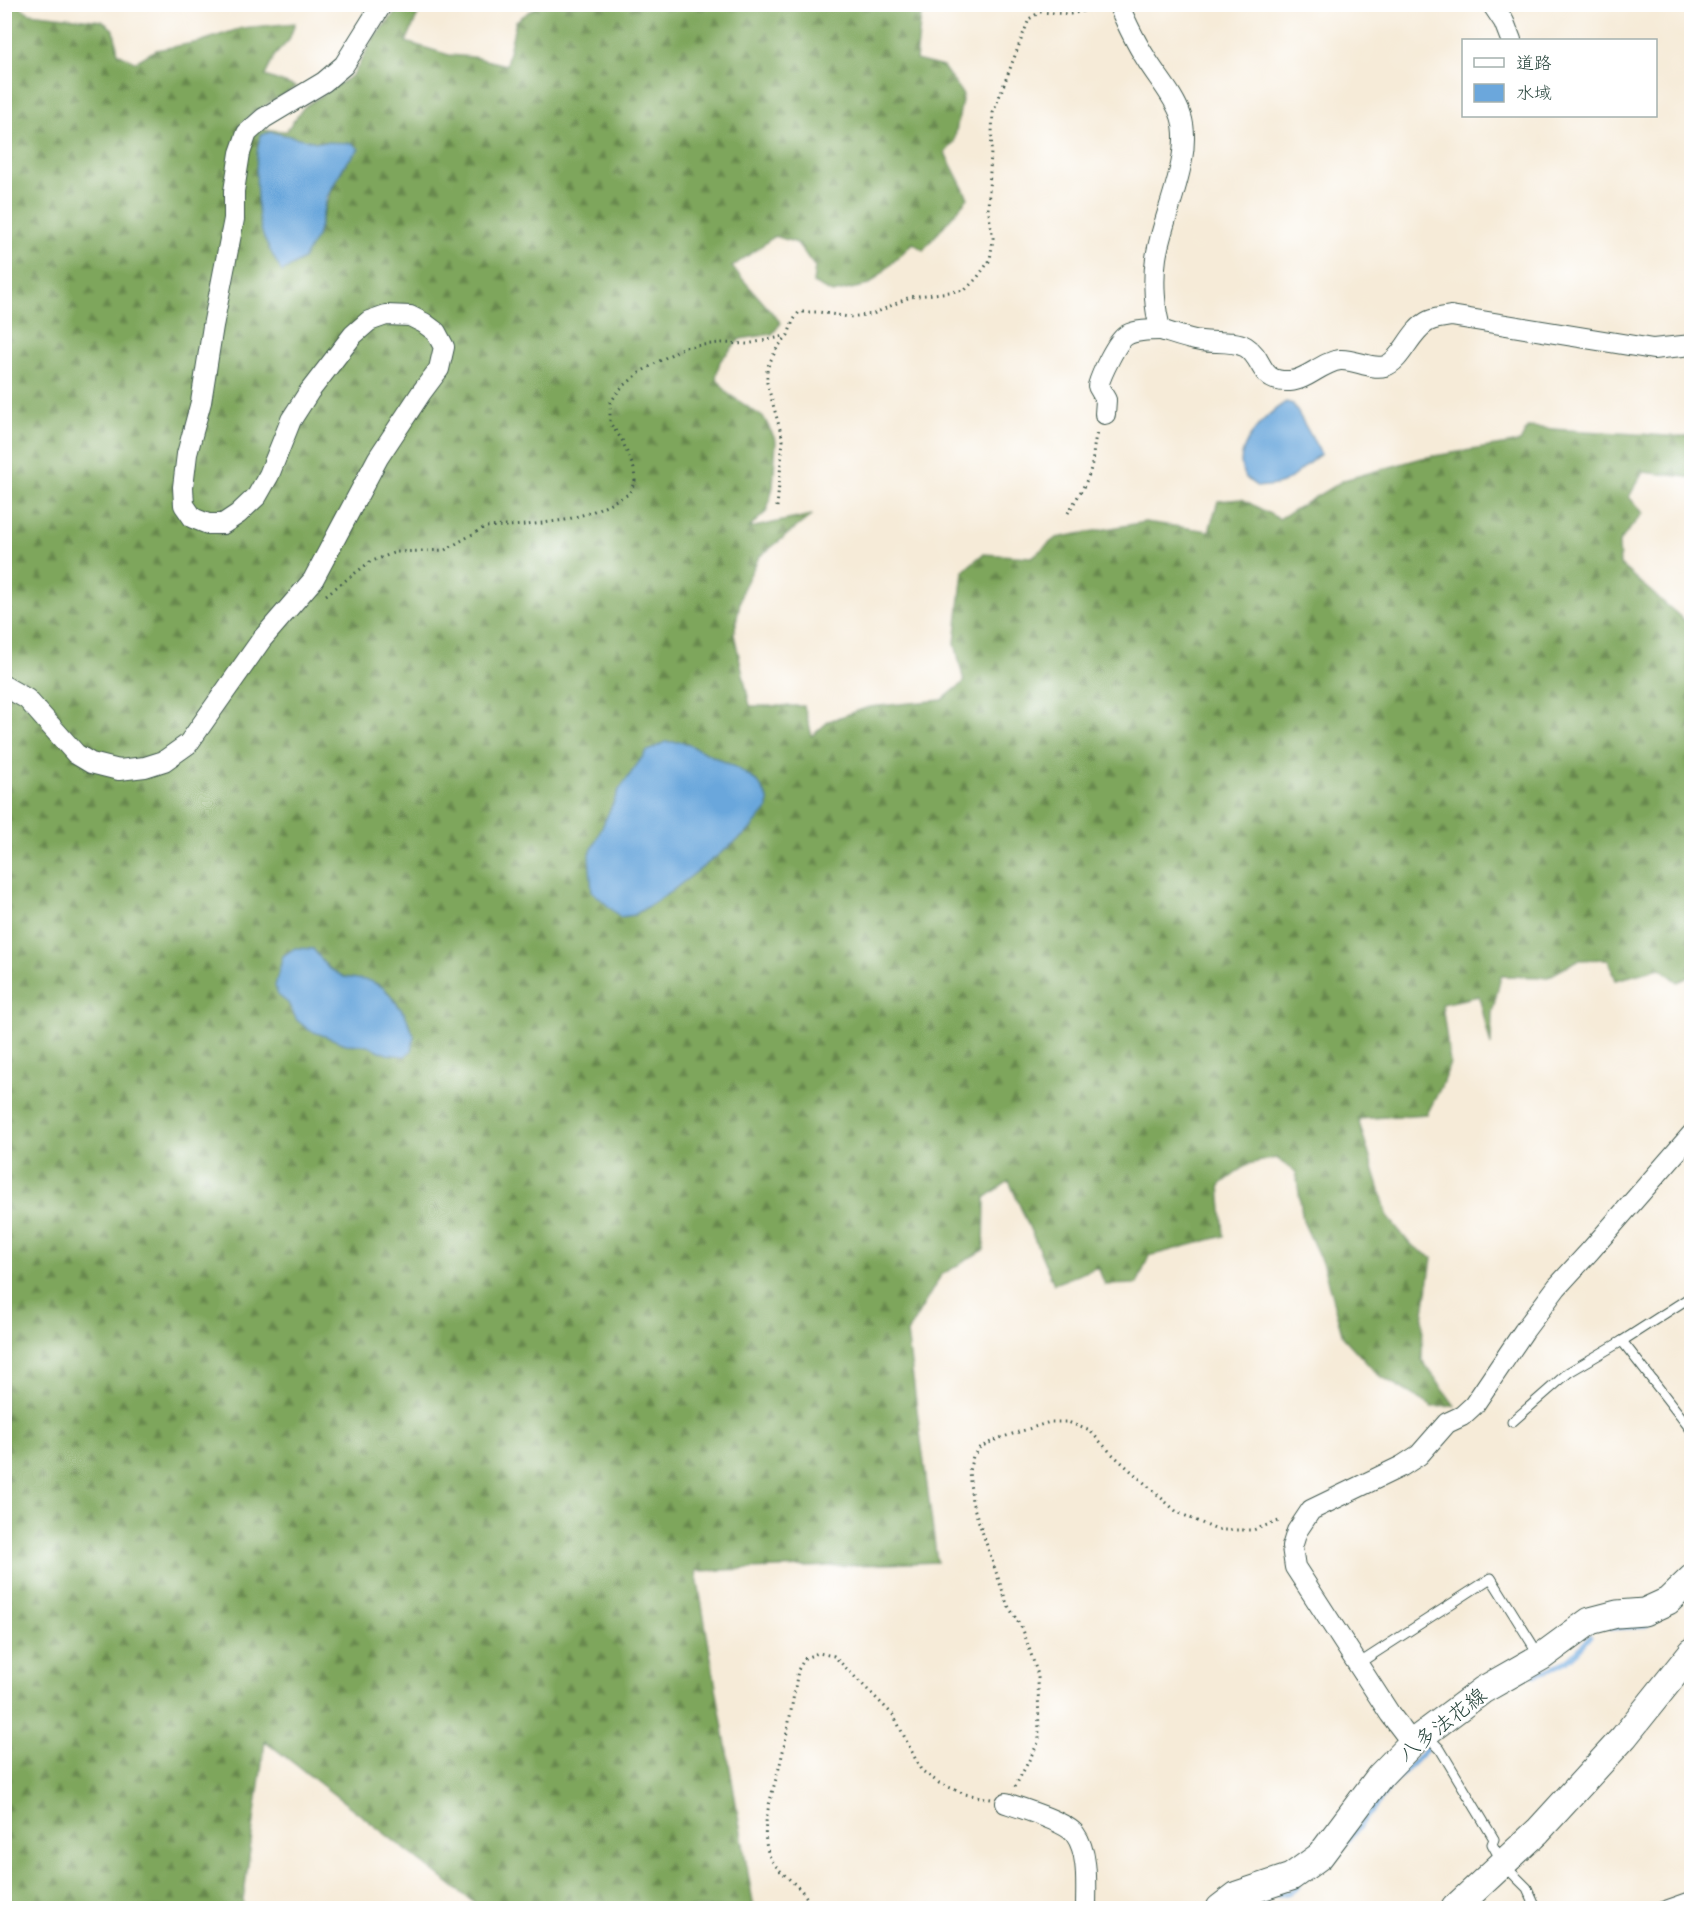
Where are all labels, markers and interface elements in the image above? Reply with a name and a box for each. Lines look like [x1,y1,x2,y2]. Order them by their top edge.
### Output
legend [1462,39,1657,117]
text: 道路 [1516,52,1552,74]
text: 水域 [1516,82,1552,104]
street label: 八多法花線 [1393,1682,1491,1766]

